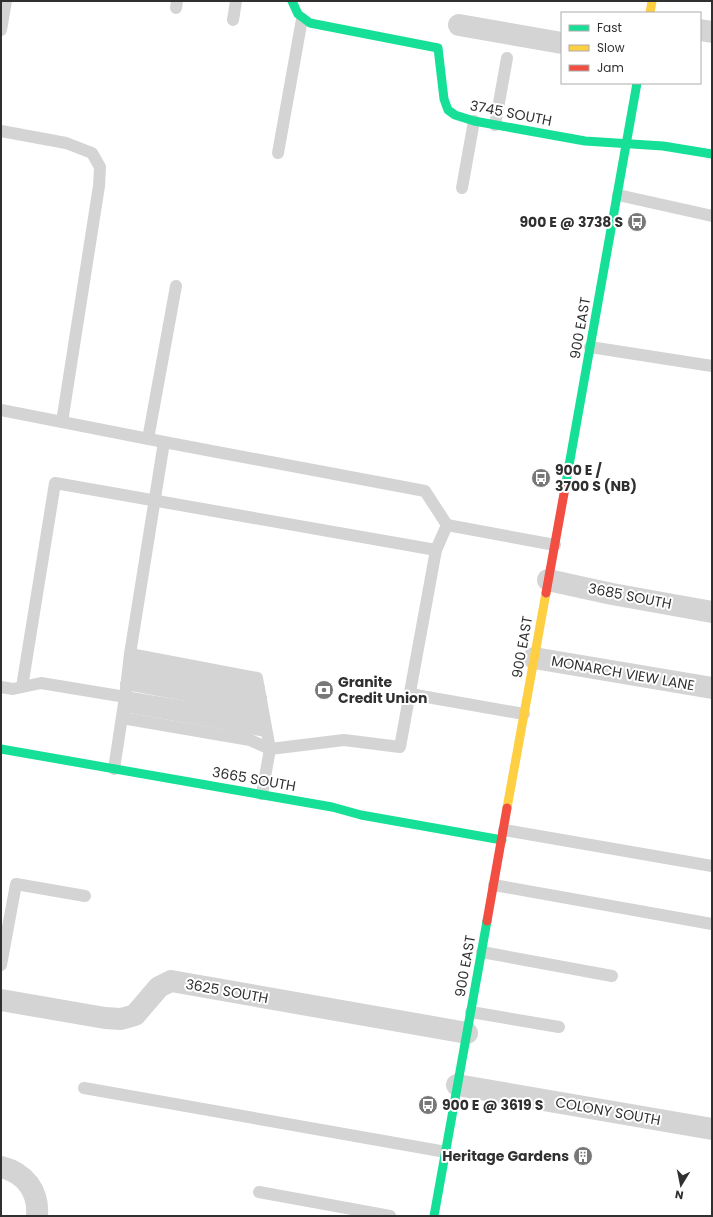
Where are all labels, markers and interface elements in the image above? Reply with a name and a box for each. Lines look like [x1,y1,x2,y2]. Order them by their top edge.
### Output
legend [561,12,701,84]
text: Fast [597,19,622,36]
text: Slow [597,39,625,56]
text: Jam [597,59,624,76]
street label: 3745 SOUTH [468,95,554,131]
bus stop icon: 900 E @ 3738 S [626,211,648,233]
place label: 900 E @ 3738 S [519,212,623,232]
street label: 900 EAST [565,295,595,361]
place label: 900 E / 3700 S (NB) [555,460,637,496]
bus stop icon: 900 E / 3700 S (NB) [530,467,552,489]
street label: 3685 SOUTH [587,578,673,614]
street label: 900 EAST [507,614,537,680]
street label: MONARCH VIEW LANE [550,651,696,695]
place label: Granite Credit Union [338,672,427,708]
bank icon: Granite Credit Union [313,679,335,701]
street label: 3665 SOUTH [211,762,297,796]
street label: 900 EAST [450,933,480,999]
street label: 3625 SOUTH [184,974,270,1008]
street label: COLONY SOUTH [554,1092,662,1130]
bus stop icon: 900 E @ 3619 S [417,1094,439,1116]
place label: 900 E @ 3619 S [442,1095,544,1115]
building icon: Heritage Gardens [572,1145,594,1167]
place label: Heritage Gardens [442,1146,569,1166]
north arrow [661,1165,701,1205]
text: N [674,1186,685,1203]

